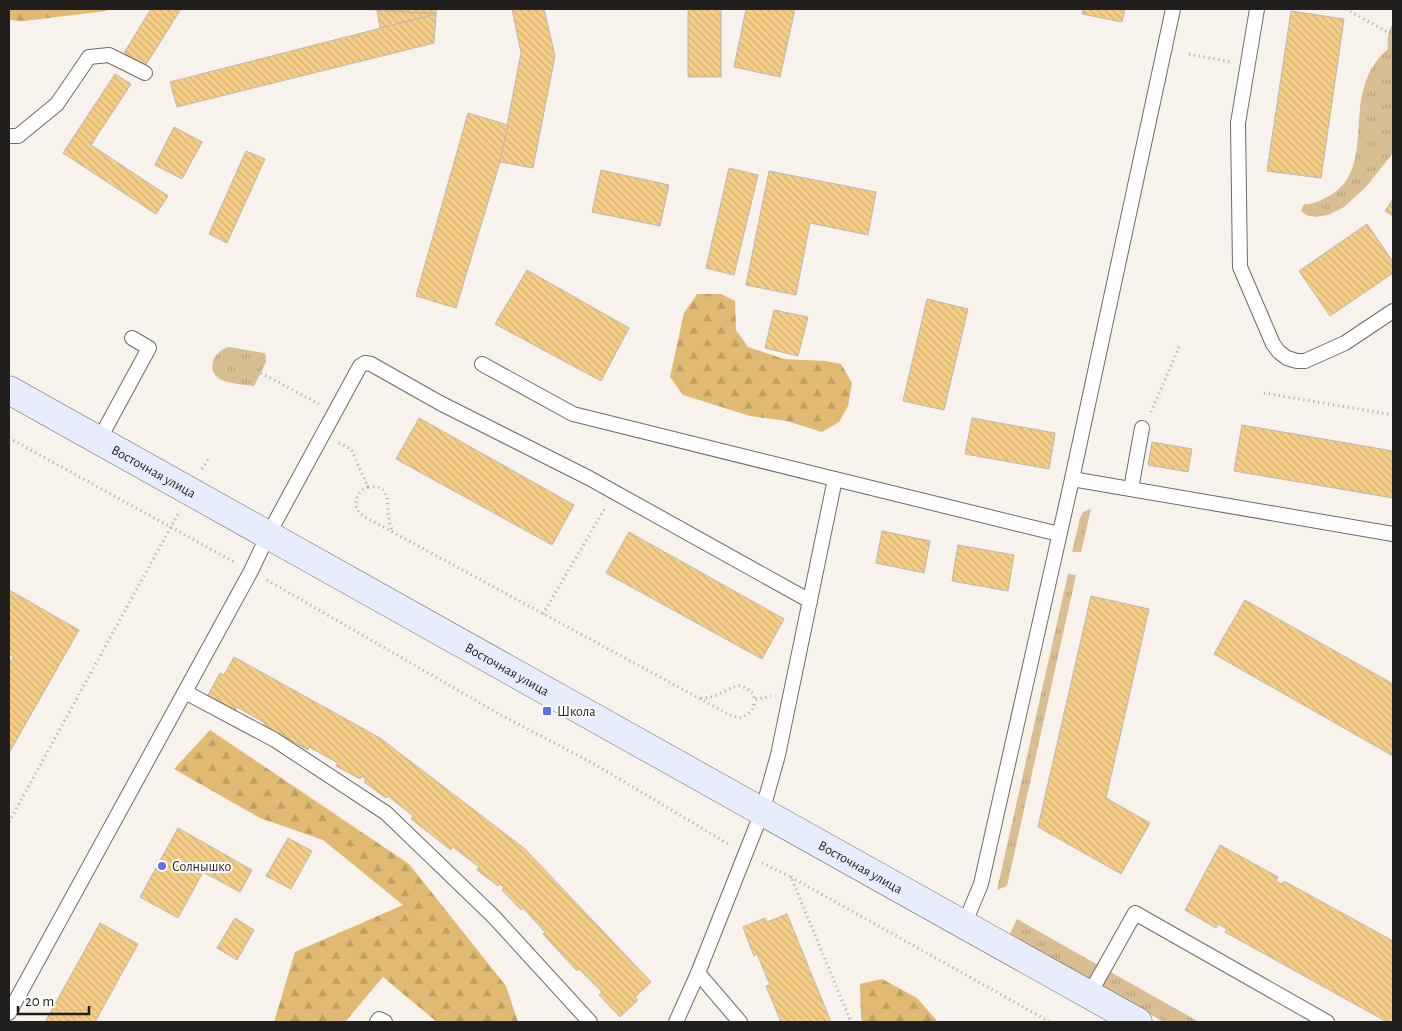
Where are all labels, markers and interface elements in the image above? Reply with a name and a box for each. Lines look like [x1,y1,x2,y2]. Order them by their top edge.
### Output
street label: Восточная улица [109,443,198,501]
street label: Восточная улица [462,641,552,699]
marker: Школа [541,705,553,717]
place label: Школа [557,705,596,719]
street label: Восточная улица [816,838,905,897]
marker: Солнышко [156,860,168,872]
place label: Солнышко [172,860,231,874]
scale bar [18,984,89,1016]
text: 20 m [25,994,54,1009]

